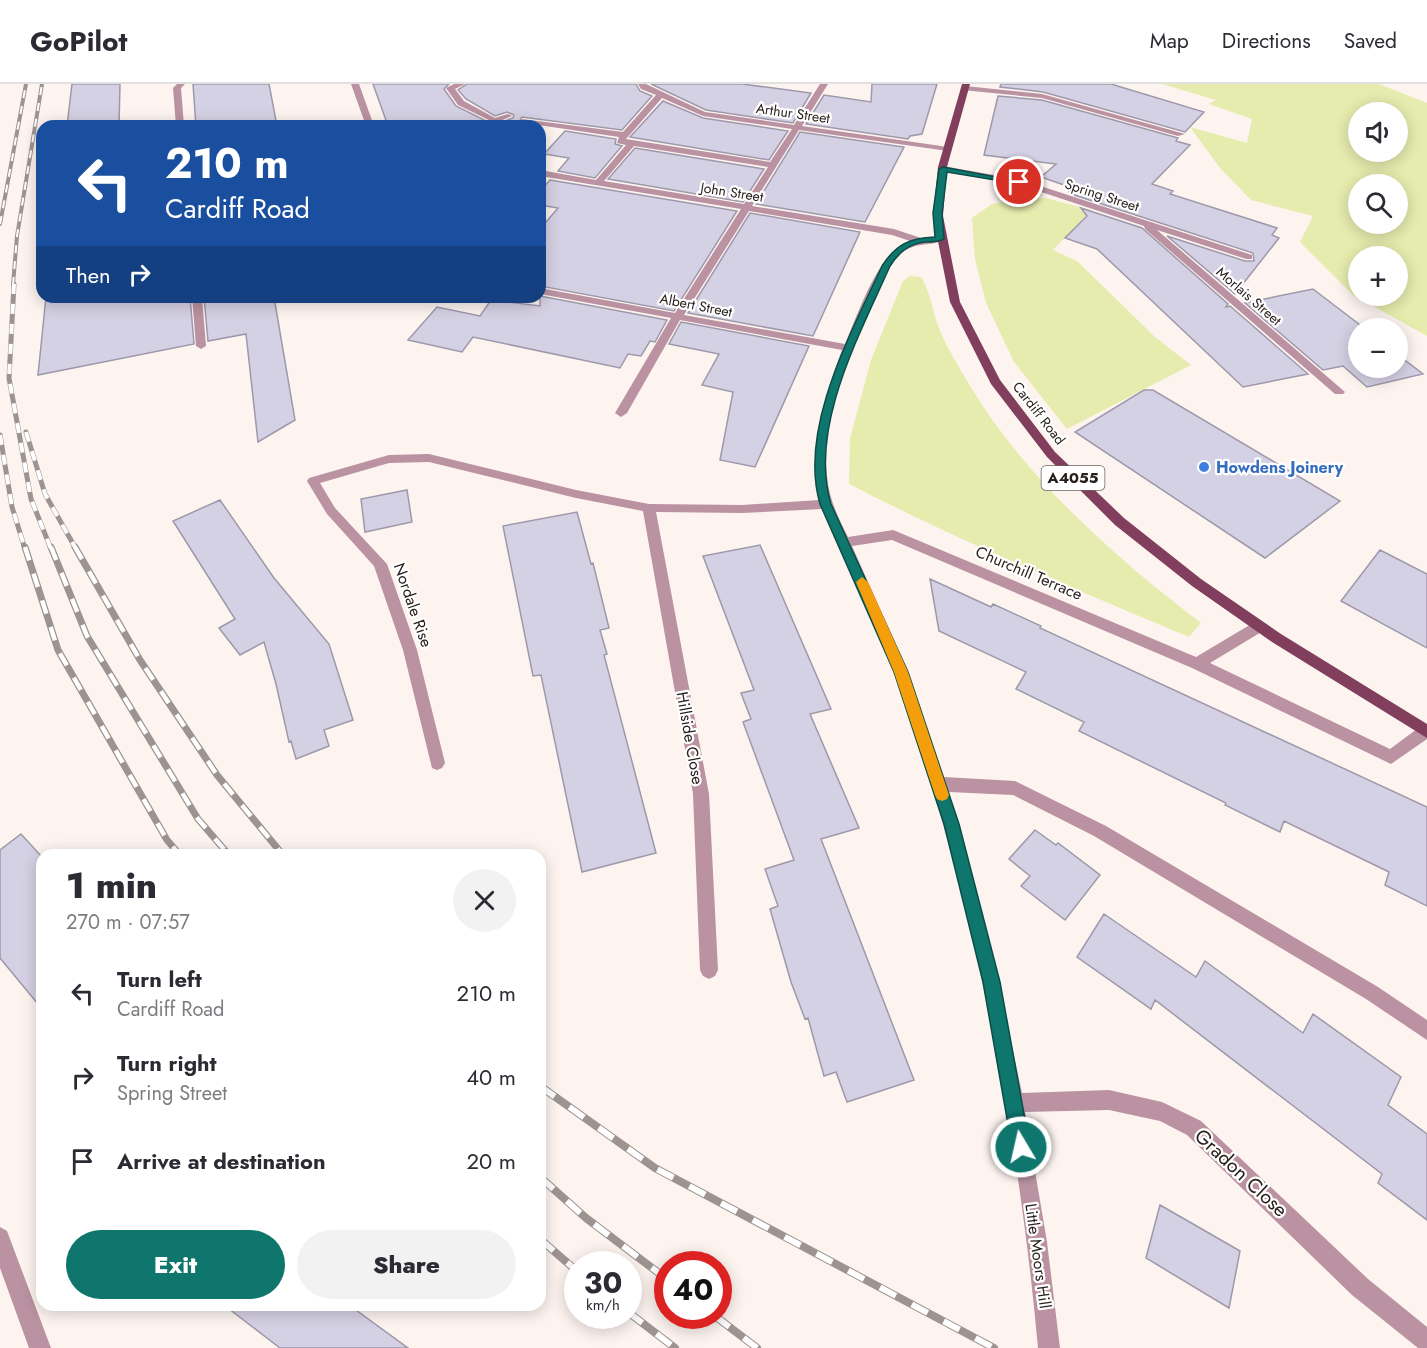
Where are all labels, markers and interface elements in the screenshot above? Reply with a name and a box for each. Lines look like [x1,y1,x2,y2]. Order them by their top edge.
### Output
text: GoPilot [30,21,127,62]
text: Map [1150,26,1189,56]
text: Directions [1222,26,1311,56]
text: Saved [1344,26,1397,56]
street label: Arthur Street [755,98,832,128]
map controls [1348,102,1408,378]
button: sound [1348,102,1408,162]
text: 210 m [165,133,289,194]
icon: left [66,144,144,222]
pin [993,156,1044,207]
icon: arrive [1002,165,1035,198]
street label: Spring Street [1062,174,1142,217]
button: search [1348,174,1408,234]
street label: John Street [697,177,765,207]
text: Cardiff Road [165,189,310,228]
button: + [1348,246,1408,306]
icon: right [123,258,156,291]
text: Then [66,259,111,291]
street label: Morlais Street [1212,262,1286,330]
street label: Albert Street [658,288,735,322]
button: − [1348,318,1408,378]
street label: Cardiff Road [1008,377,1070,449]
place label: Howdens Joinery [1216,456,1344,479]
marker: Howdens Joinery [1197,460,1211,474]
road number: A4055 [1042,466,1104,490]
street label: Churchill Terrace [972,540,1086,606]
street label: Nordale Rise [388,560,438,650]
street label: Hillside Close [671,690,709,786]
text: 1 min [66,859,157,911]
button: close [453,869,516,932]
text: 270 m · 07:57 [66,908,190,937]
text: Turn left [117,963,202,995]
icon: left [66,977,99,1010]
text: 210 m [457,977,516,1009]
text: Cardiff Road [117,995,224,1024]
text: Turn right [117,1047,217,1079]
icon: right [66,1061,99,1094]
text: 40 m [466,1061,516,1093]
text: Spring Street [117,1079,227,1108]
position arrow [989,1115,1053,1179]
street label: Gradon Close [1188,1122,1294,1224]
icon: arrive [66,1145,99,1178]
text: Arrive at destination [117,1145,326,1177]
text: 20 m [467,1145,516,1177]
street label: Little Moors Hill [1019,1202,1057,1310]
button: Exit [66,1230,285,1299]
button: Share [297,1230,516,1299]
speed limit sign: 40 [654,1251,732,1329]
text: 30 [584,1261,622,1304]
text: km/h [586,1294,620,1316]

